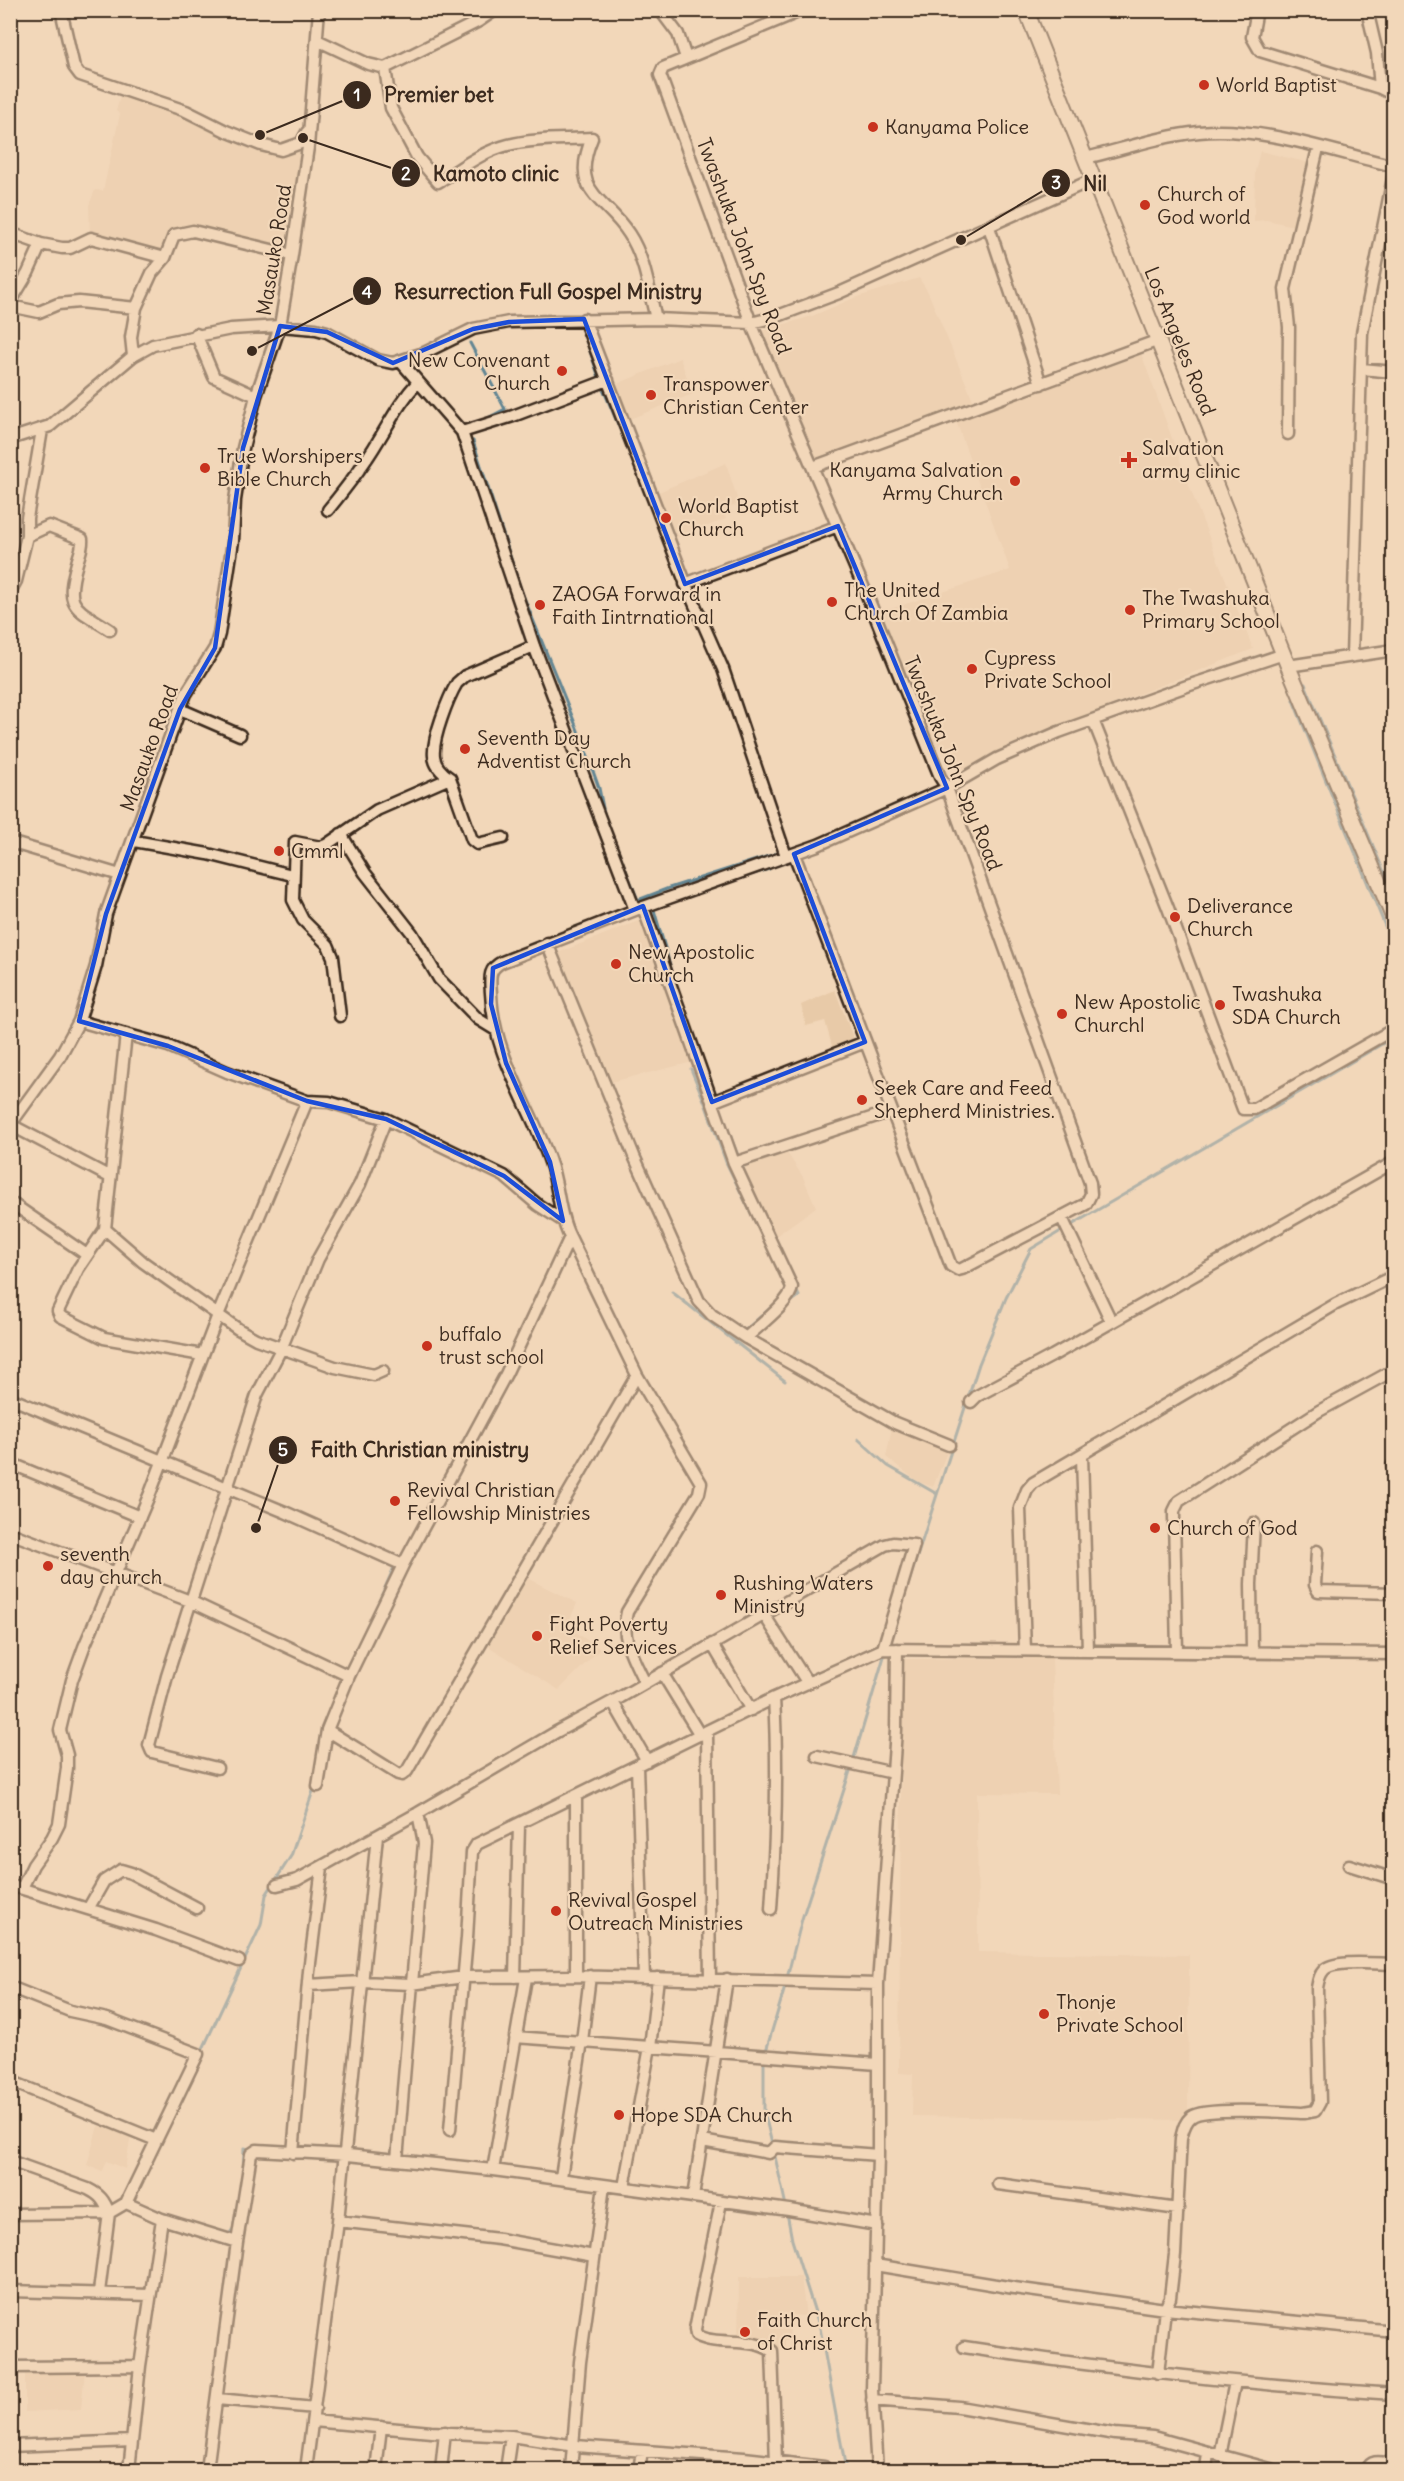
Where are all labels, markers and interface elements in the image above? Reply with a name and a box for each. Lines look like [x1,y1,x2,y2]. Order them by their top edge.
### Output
place label: World Baptist [1216,72,1337,97]
callout: Premier bet [342,76,506,115]
marker: World Baptist [1197,78,1211,92]
text: Premier bet [384,81,495,108]
text: 1 [353,83,361,106]
place label: Kanyama Police [885,114,1029,139]
marker: Kanyama Police [866,120,880,134]
street label: Twashuka John Spy Road [692,134,797,358]
callout: Kamoto clinic [391,154,571,193]
text: Kamoto clinic [433,160,560,187]
text: 2 [401,162,411,185]
callout: Nil [1041,164,1119,203]
text: Nil [1083,170,1107,197]
text: 3 [1051,171,1061,194]
place label: Church of God world [1157,181,1251,229]
street label: Masauko Road [251,182,296,317]
marker: Church of God world [1138,198,1152,212]
street label: Los Angeles Road [1139,263,1222,419]
callout: Resurrection Full Gospel Ministry [352,272,714,311]
text: Resurrection Full Gospel Ministry [394,278,702,305]
text: 4 [362,280,373,303]
place label: New Convenant Church [408,347,550,395]
marker: New Convenant Church [555,364,569,378]
place label: Transpower Christian Center [663,371,809,419]
marker: Transpower Christian Center [644,388,658,402]
place label: Salvation army clinic [1142,435,1241,483]
place label: True Worshipers Bible Church [217,443,363,491]
marker: Salvation army clinic [1120,451,1138,469]
place label: Kanyama Salvation Army Church [829,457,1003,505]
marker: True Worshipers Bible Church [198,461,212,475]
marker: Kanyama Salvation Army Church [1008,474,1022,488]
place label: World Baptist Church [678,493,799,541]
marker: World Baptist Church [659,511,673,525]
place label: The United Church Of Zambia [844,577,1008,625]
place label: ZAOGA Forward in Faith Iintrnational [552,581,721,629]
place label: The Twashuka Primary School [1142,585,1280,633]
marker: The United Church Of Zambia [825,595,839,609]
marker: ZAOGA Forward in Faith Iintrnational [533,598,547,612]
marker: The Twashuka Primary School [1123,603,1137,617]
place label: Cypress Private School [984,645,1112,693]
street label: Twashuka John Spy Road [899,652,1008,874]
marker: Cypress Private School [965,662,979,676]
street label: Masauko Road [114,681,183,814]
place label: Seventh Day Adventist Church [477,725,631,773]
marker: Seventh Day Adventist Church [458,742,472,756]
place label: Cmml [291,838,344,863]
marker: Cmml [272,844,286,858]
place label: Deliverance Church [1187,893,1293,941]
marker: Deliverance Church [1168,910,1182,924]
place label: New Apostolic Church [628,939,755,987]
marker: New Apostolic Church [609,957,623,971]
place label: Twashuka SDA Church [1232,981,1341,1029]
place label: New Apostolic Churchl [1074,989,1201,1037]
marker: Twashuka SDA Church [1213,998,1227,1012]
marker: New Apostolic Churchl [1055,1007,1069,1021]
place label: Seek Care and Feed Shepherd Ministries. [874,1075,1055,1123]
marker: Seek Care and Feed Shepherd Ministries. [855,1093,869,1107]
place label: buffalo trust school [439,1321,544,1369]
marker: buffalo trust school [420,1339,434,1353]
callout: Faith Christian ministry [268,1430,541,1469]
text: Faith Christian ministry [311,1436,529,1463]
text: 5 [278,1438,288,1461]
place label: Revival Christian Fellowship Ministries [407,1477,590,1525]
marker: Revival Christian Fellowship Ministries [388,1494,402,1508]
place label: Church of God [1167,1515,1298,1540]
marker: Church of God [1148,1521,1162,1535]
place label: seventh day church [60,1541,162,1589]
marker: seventh day church [41,1559,55,1573]
place label: Rushing Waters Ministry [733,1570,873,1618]
marker: Rushing Waters Ministry [714,1588,728,1602]
place label: Fight Poverty Relief Services [549,1611,677,1659]
marker: Fight Poverty Relief Services [530,1629,544,1643]
place label: Revival Gospel Outreach Ministries [568,1887,743,1935]
marker: Revival Gospel Outreach Ministries [549,1904,563,1918]
place label: Thonje Private School [1056,1989,1184,2037]
marker: Thonje Private School [1037,2007,1051,2021]
place label: Hope SDA Church [631,2102,792,2127]
marker: Hope SDA Church [612,2108,626,2122]
place label: Faith Church of Christ [757,2307,872,2355]
marker: Faith Church of Christ [738,2325,752,2339]

